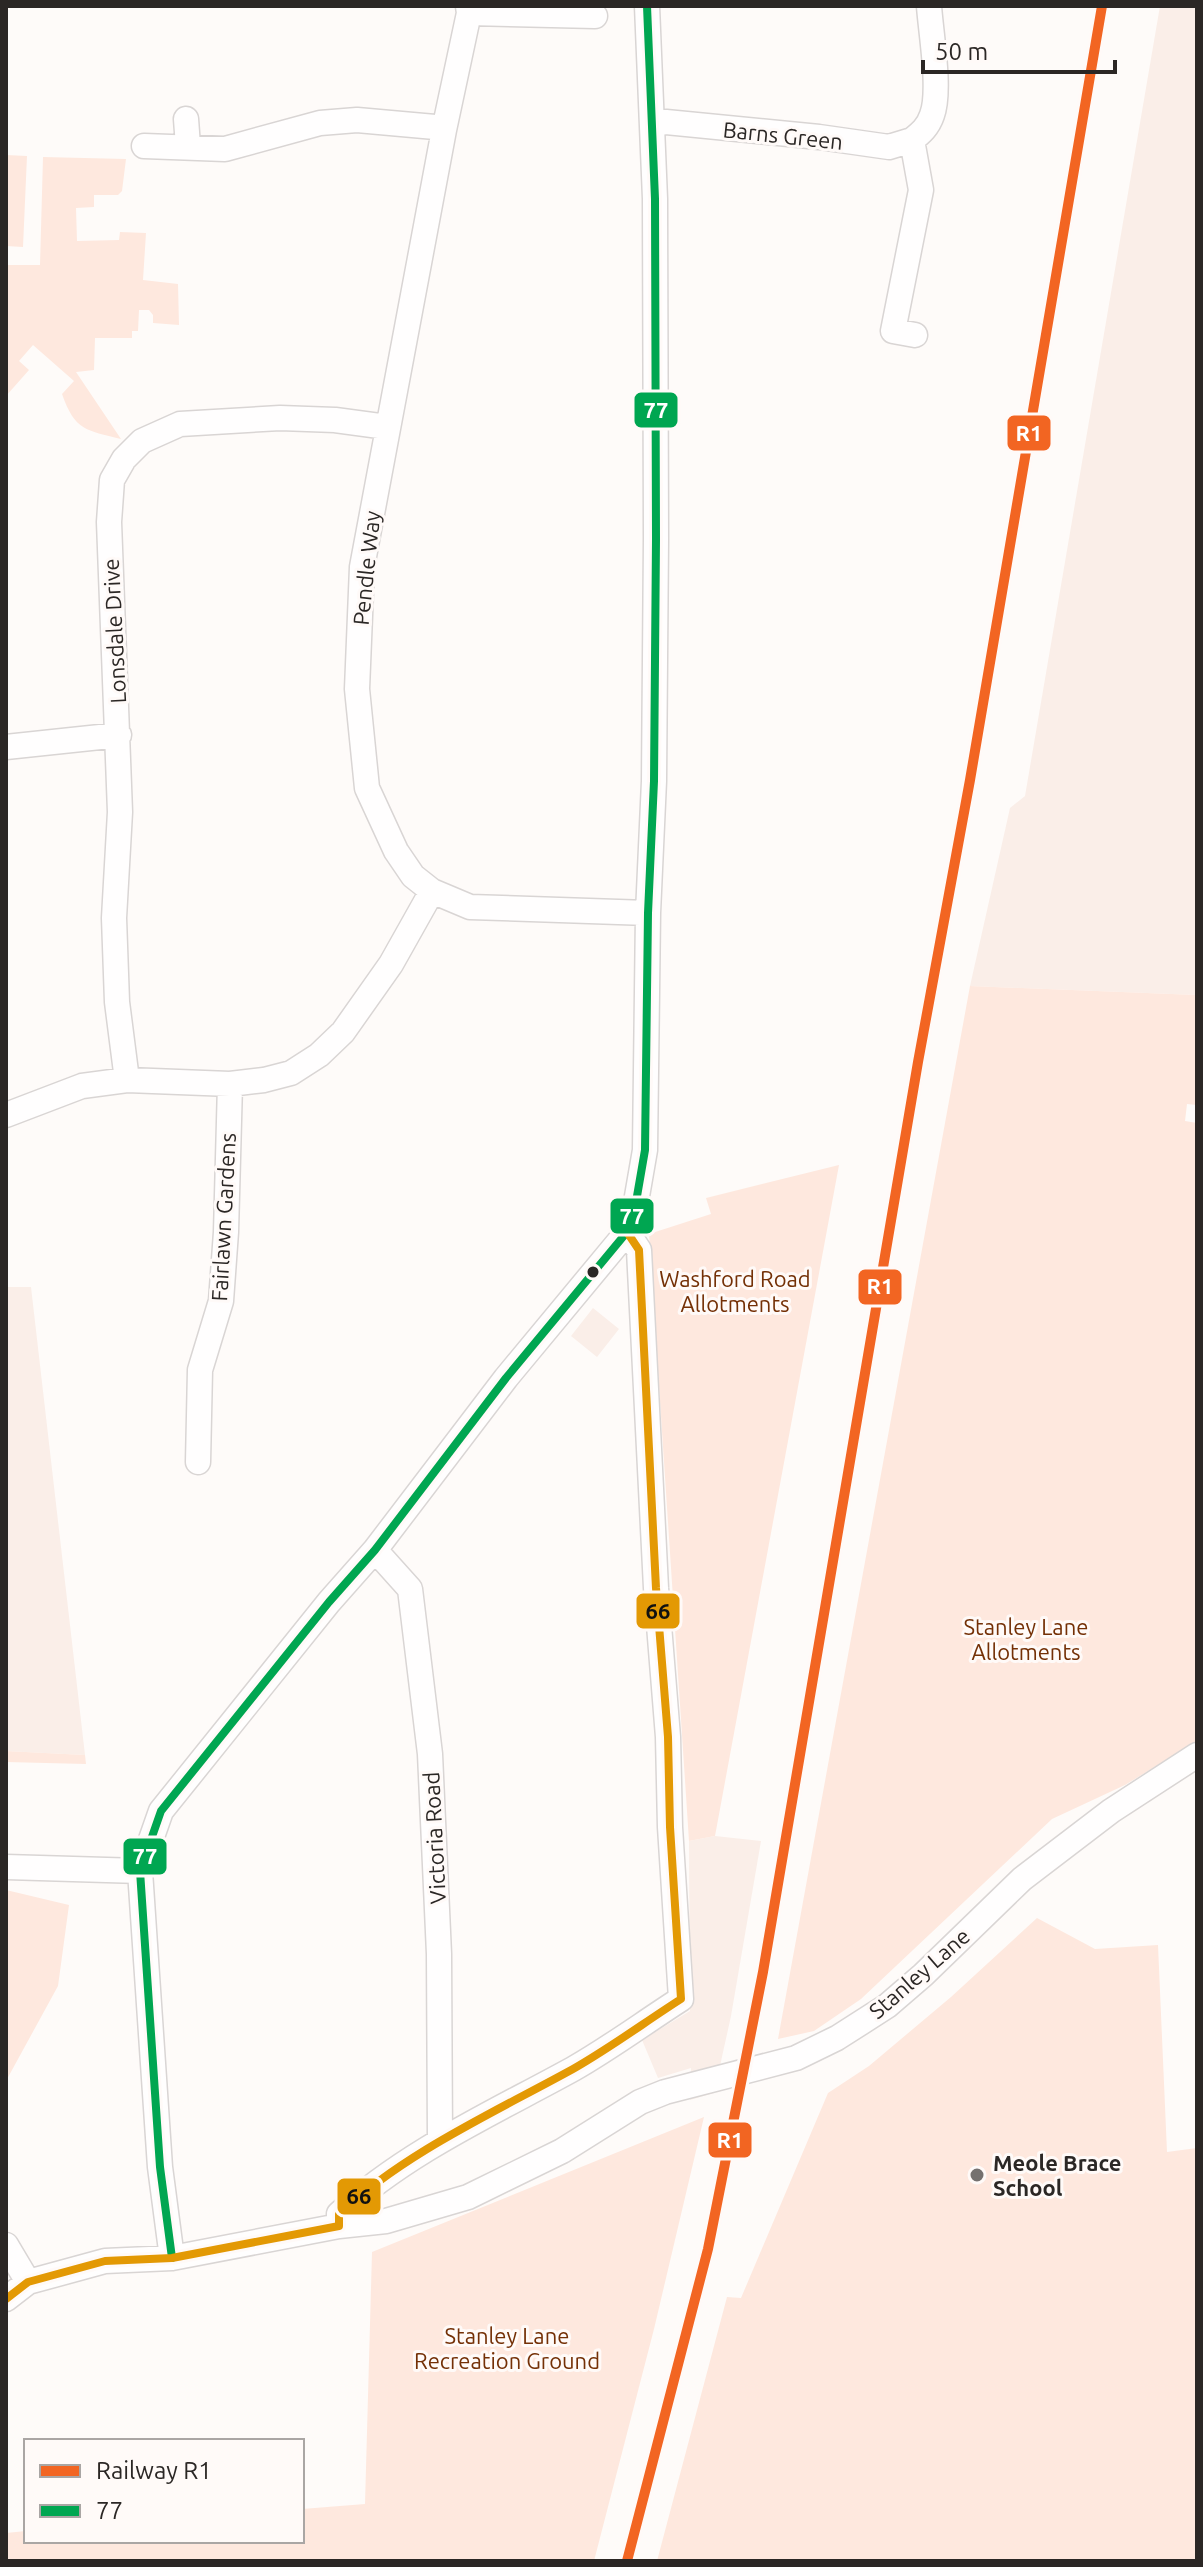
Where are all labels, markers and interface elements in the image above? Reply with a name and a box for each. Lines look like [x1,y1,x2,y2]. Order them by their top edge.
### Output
scale bar [923,24,1115,74]
text: 50 m [935,38,988,65]
street label: Barns Green [722,116,844,154]
line badge: 77 [633,391,679,429]
text: 77 [644,397,668,422]
line badge: R1 [1006,414,1052,452]
text: R1 [1016,420,1042,445]
street label: Pendle Way [348,509,384,627]
street label: Lonsdale Drive [98,558,130,704]
street label: Fairlawn Gardens [206,1132,240,1302]
line badge: 77 [609,1197,655,1235]
text: 77 [620,1203,644,1228]
unlabelled marker [585,1264,601,1280]
park label: Washford Road Allotments [659,1266,811,1316]
line badge: R1 [857,1268,903,1306]
text: R1 [867,1273,893,1298]
line badge: 66 [635,1592,681,1630]
text: 66 [646,1598,670,1623]
park label: Stanley Lane Allotments [964,1614,1088,1664]
street label: Victoria Road [418,1771,450,1905]
line badge: 77 [122,1837,168,1876]
text: 77 [133,1843,157,1868]
street label: Stanley Lane [864,1923,974,2023]
line badge: R1 [707,2121,753,2159]
text: R1 [717,2127,743,2152]
place label: Meole Brace School [993,2150,1122,2200]
marker: Meole Brace School [968,2166,986,2184]
line badge: 66 [336,2177,382,2216]
text: 66 [347,2183,371,2208]
park label: Stanley Lane Recreation Ground [414,2323,600,2373]
legend [24,2439,304,2543]
text: Railway R1 [96,2457,212,2484]
text: 77 [96,2497,123,2524]

